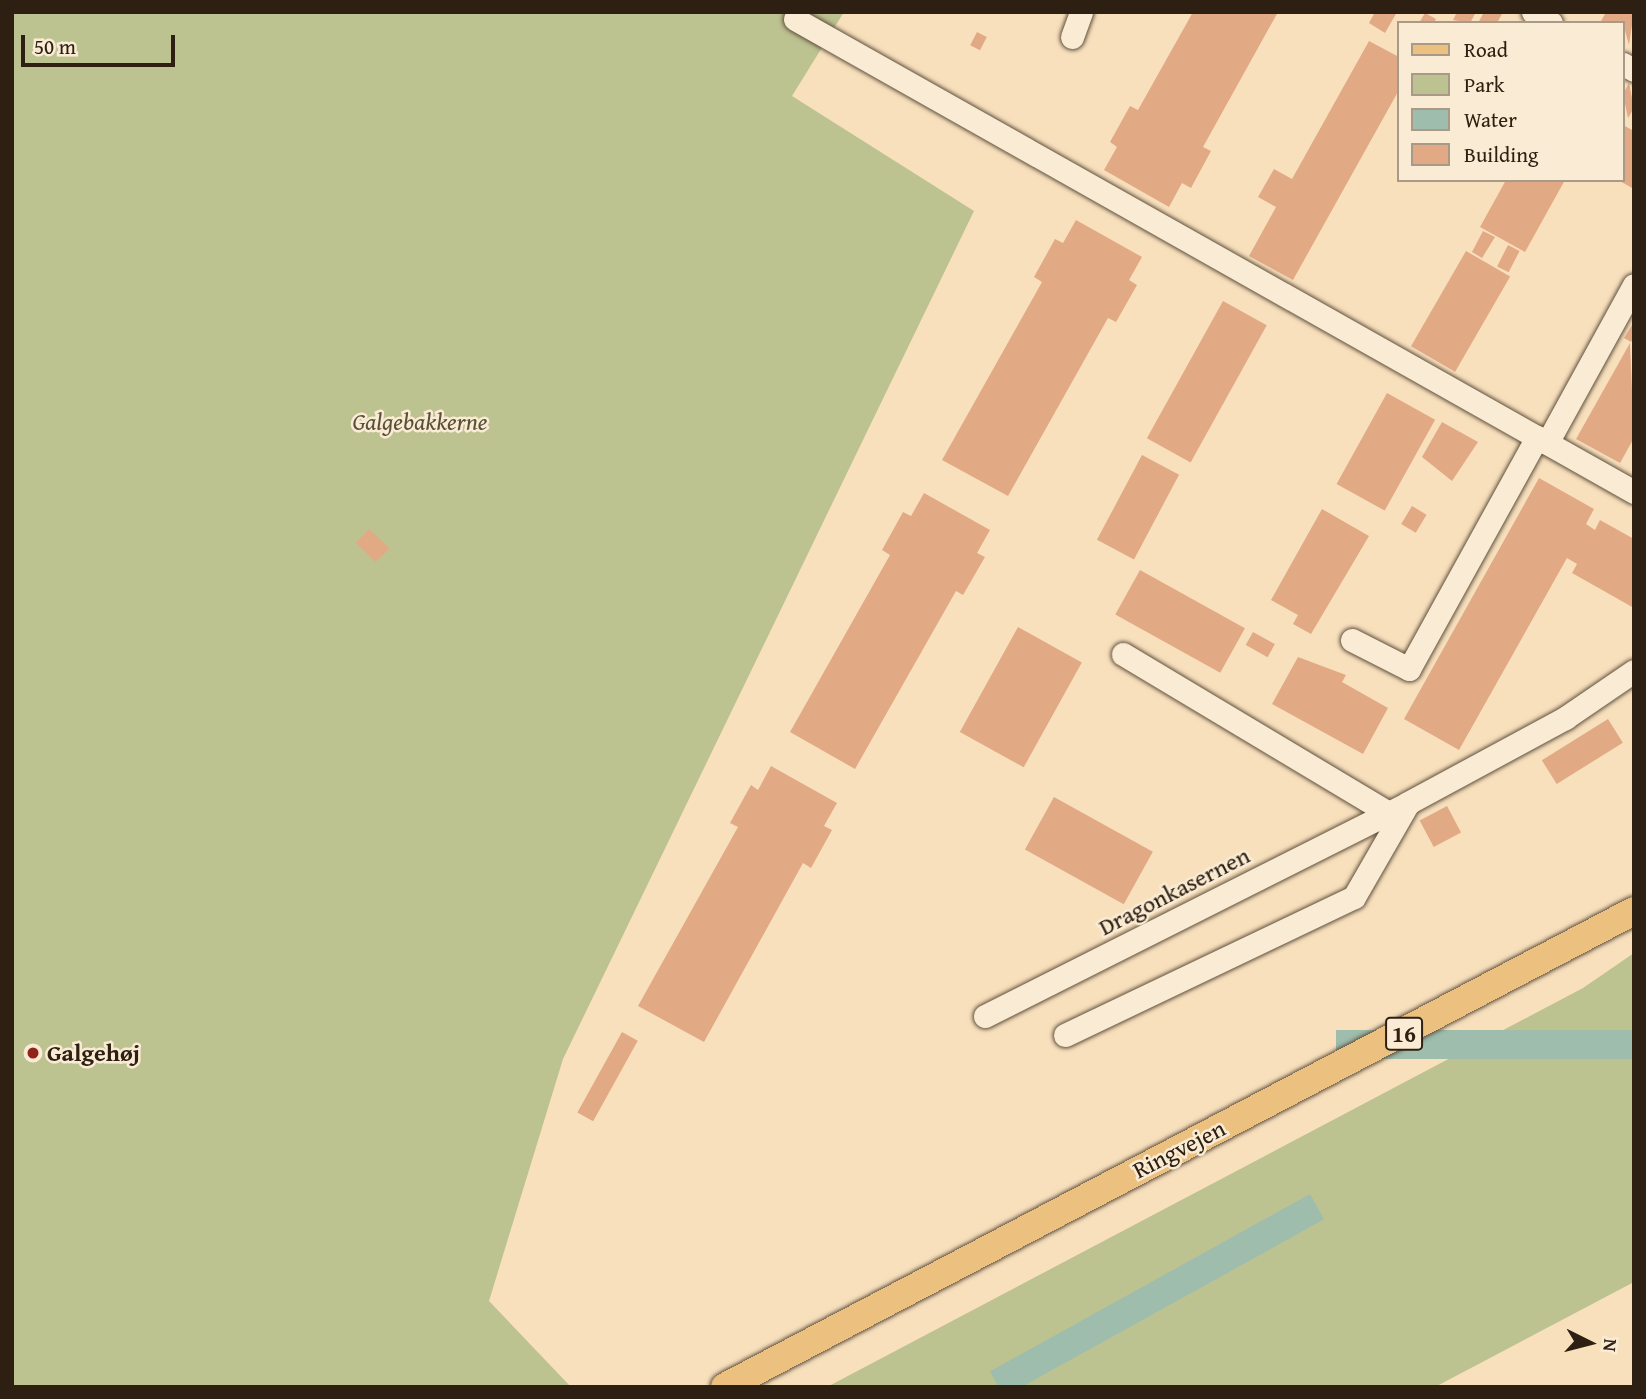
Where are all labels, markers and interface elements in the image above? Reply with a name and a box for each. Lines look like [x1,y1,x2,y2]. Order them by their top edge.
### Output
scale bar [24,21,178,65]
legend [1398,21,1625,182]
text: 50 m [34,31,76,62]
text: Road [1464,34,1508,65]
text: Park [1464,69,1505,100]
text: Water [1464,104,1517,135]
text: Building [1464,139,1538,170]
park label: Galgebakkerne [353,408,487,436]
street label: Dragonkasernen [1094,841,1254,941]
road number: 16 [1385,1015,1423,1054]
place label: Galgehøj [47,1039,140,1067]
marker: Galgehøj [25,1045,41,1061]
street label: Ringvejen [1128,1114,1230,1184]
north arrow [1555,1308,1625,1378]
text: N [1596,1337,1625,1353]

